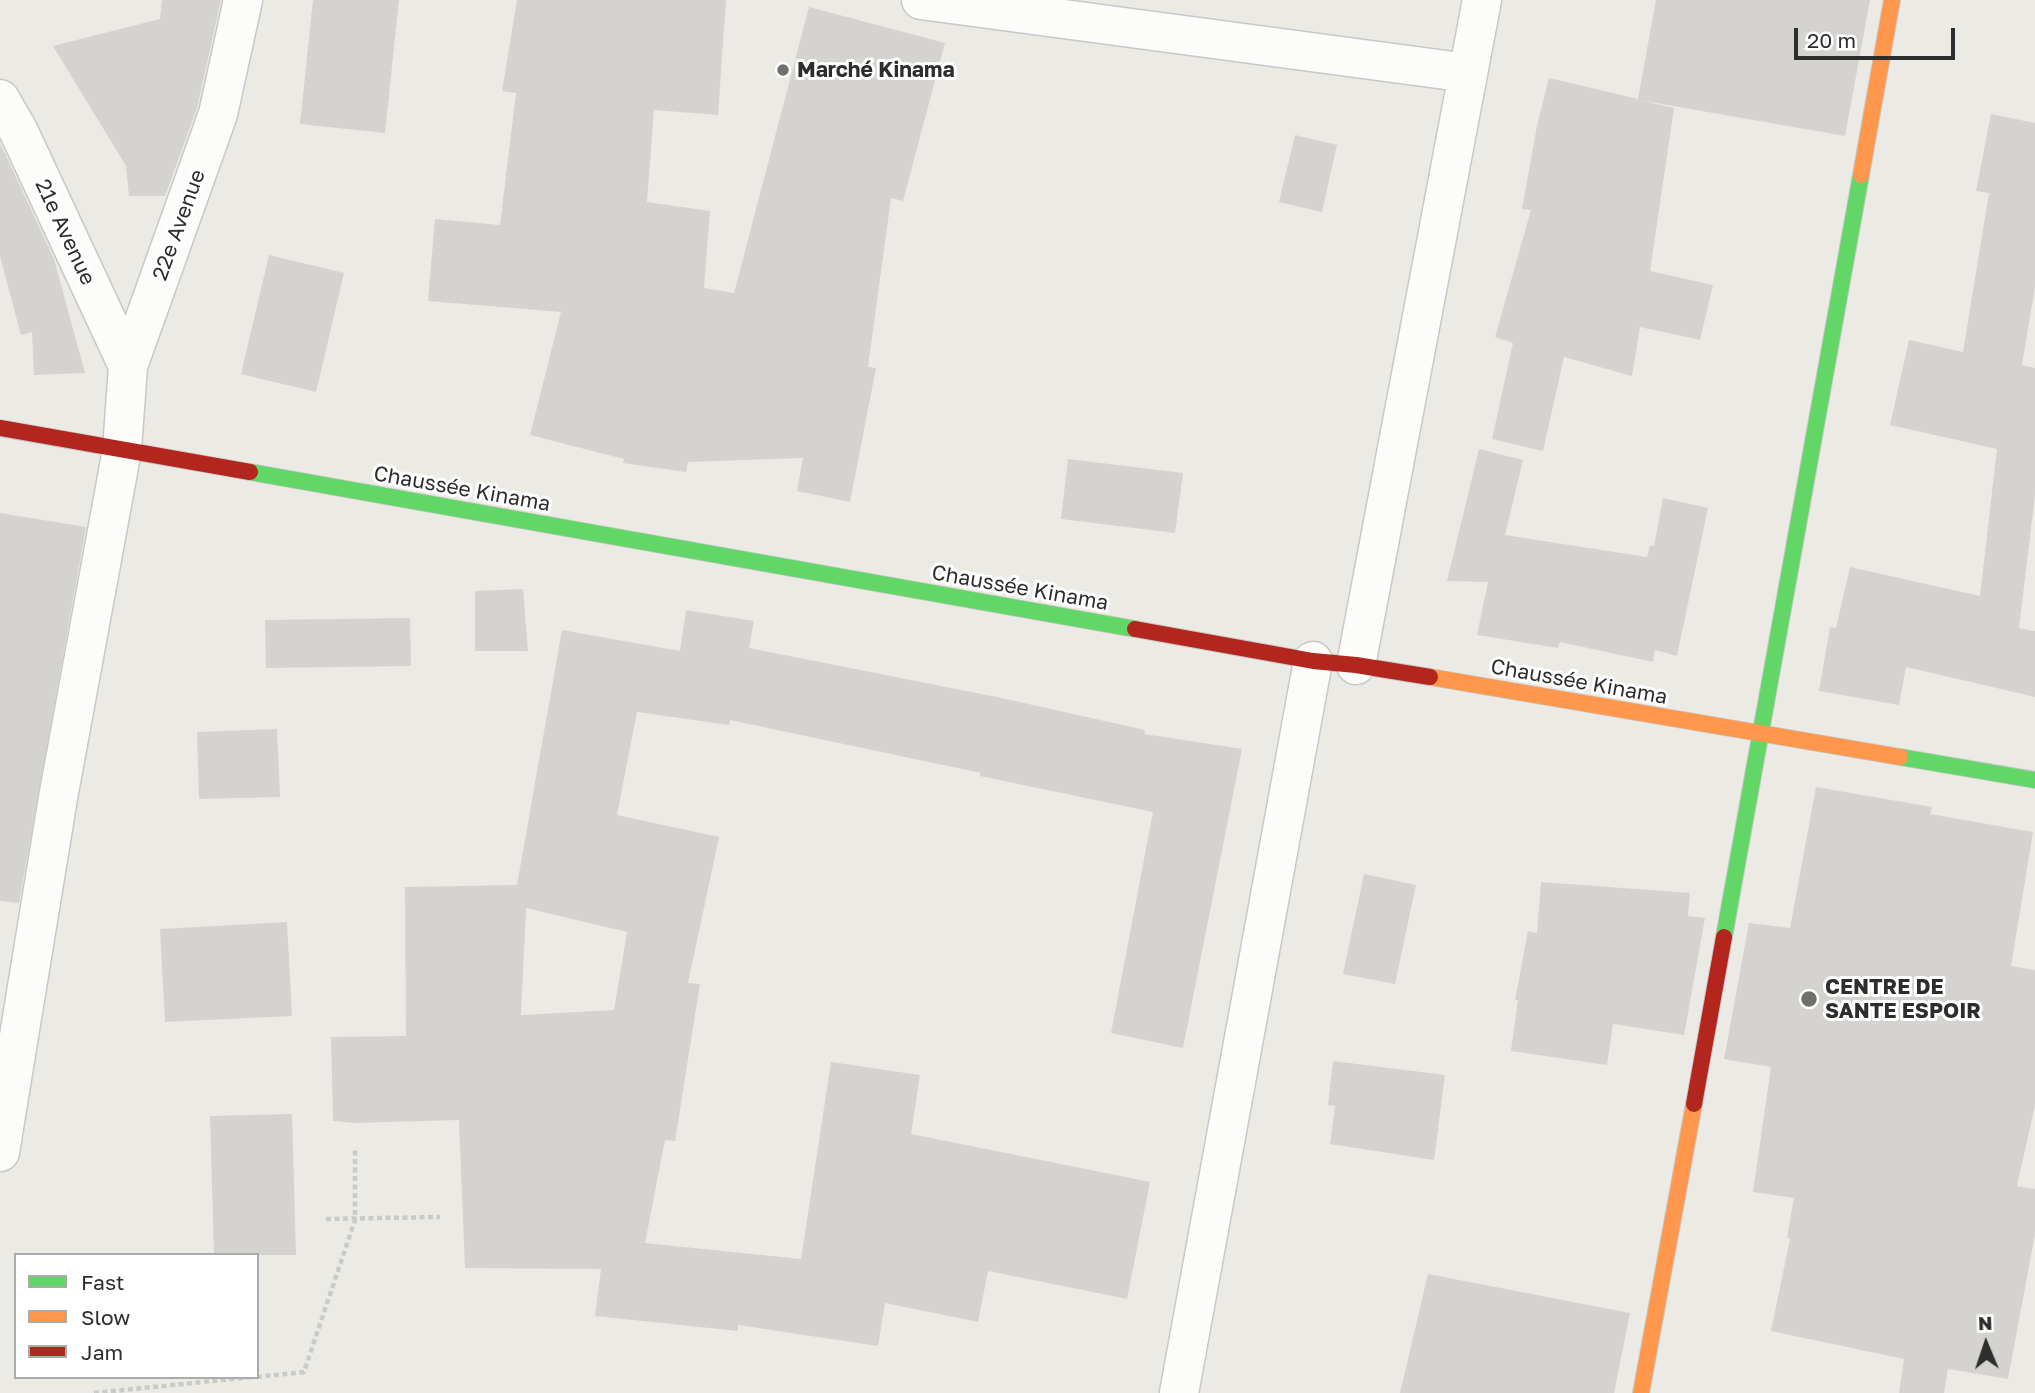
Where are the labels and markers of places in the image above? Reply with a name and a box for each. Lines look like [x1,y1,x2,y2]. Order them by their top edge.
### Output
place label: Marché Kinama [797,57,955,83]
marker: Marché Kinama [775,62,791,78]
place label: CENTRE DE SANTE ESPOIR [1825,974,1981,1024]
marker: CENTRE DE SANTE ESPOIR [1799,989,1819,1009]

